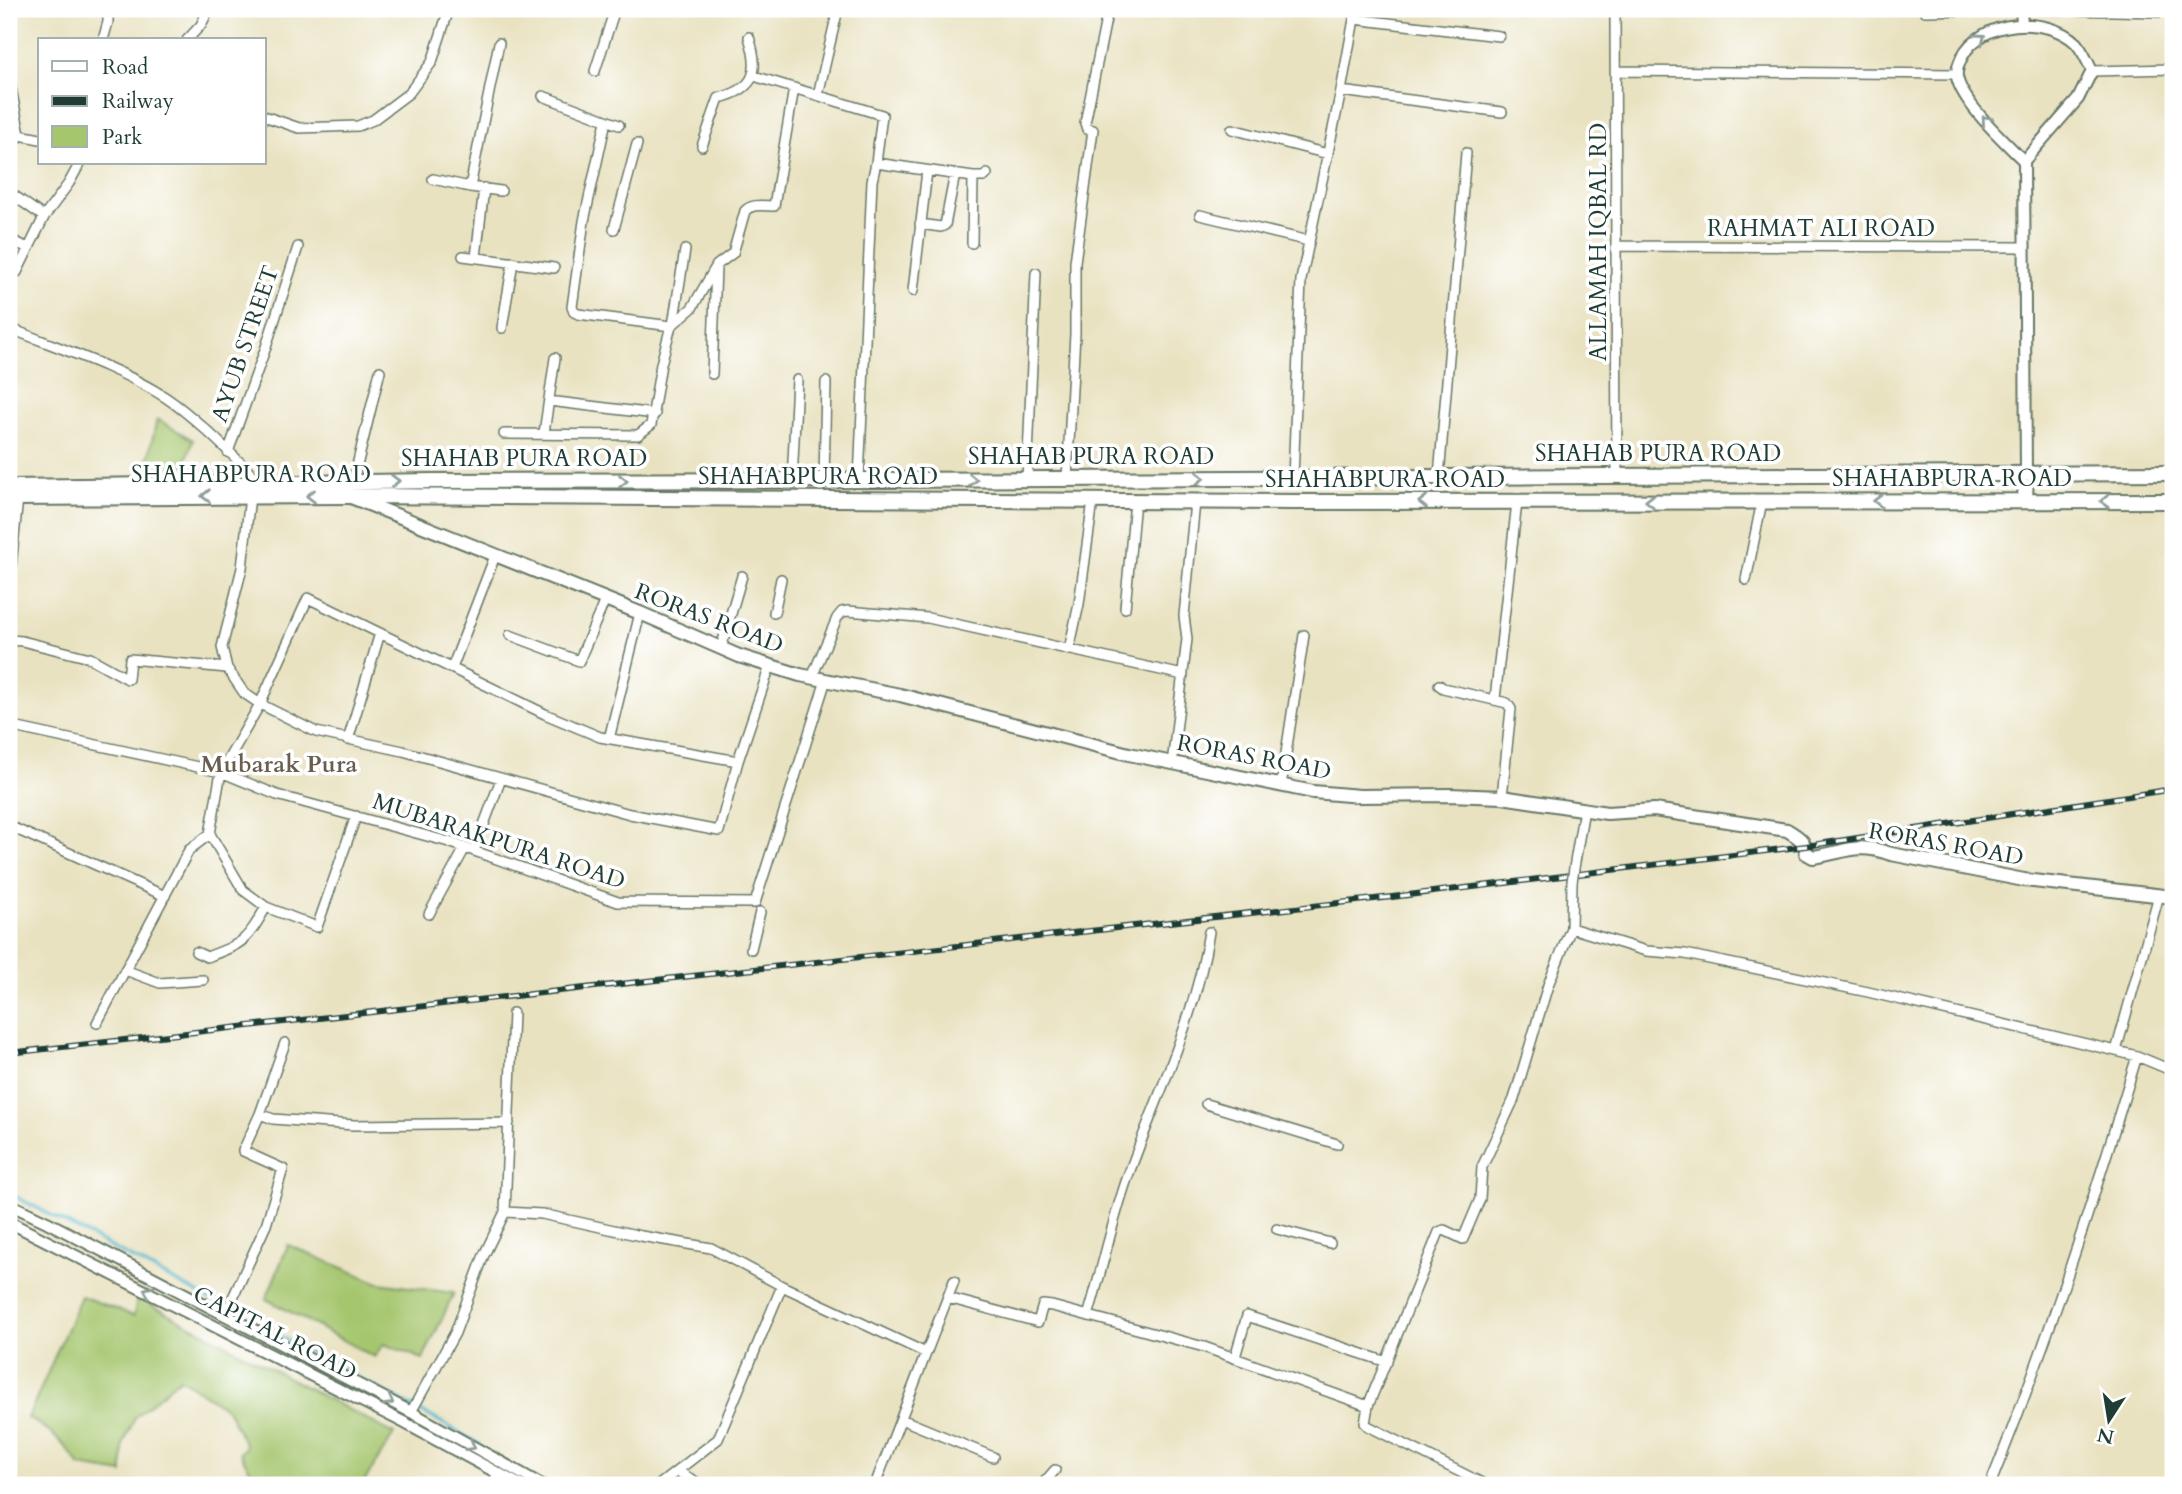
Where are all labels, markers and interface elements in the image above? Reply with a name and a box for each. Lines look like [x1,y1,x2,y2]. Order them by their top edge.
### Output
one-way arrow [1973,34,1986,46]
legend [38,38,266,164]
text: Road [102,53,148,82]
text: Railway [102,87,174,116]
one-way arrow [1981,116,1994,128]
text: Park [102,123,143,152]
street label: ALLAMAH IQBAL RD [1583,123,1614,361]
street label: RAHMAT ALI ROAD [1707,213,1935,244]
street label: AYUB STREET [204,261,286,426]
street label: SHAHAB PURA ROAD [1535,438,1781,469]
street label: SHAHAB PURA ROAD [968,441,1214,472]
street label: SHAHAB PURA ROAD [401,443,647,474]
street label: SHAHABPURA ROAD [131,459,371,490]
street label: SHAHABPURA ROAD [698,461,938,492]
street label: SHAHABPURA ROAD [1832,463,2072,494]
street label: SHAHABPURA ROAD [1265,464,1505,495]
one-way arrow [1196,470,1206,486]
one-way arrow [968,472,979,488]
one-way arrow [391,473,401,489]
one-way arrow [618,473,629,489]
one-way arrow [200,488,211,504]
one-way arrow [306,488,316,504]
one-way arrow [1644,493,1655,509]
one-way arrow [2099,493,2110,509]
one-way arrow [1417,494,1427,510]
one-way arrow [1872,494,1883,509]
street label: RORAS ROAD [630,575,788,661]
street label: RORAS ROAD [1174,727,1334,787]
district label: Mubarak Pura [201,748,358,781]
street label: MUBARAKPURA ROAD [369,786,629,896]
street label: RORAS ROAD [1866,815,2026,873]
street label: CAPITAL ROAD [188,1278,362,1388]
one-way arrow [143,1286,155,1300]
north arrow [2074,1386,2144,1456]
one-way arrow [382,1393,395,1406]
text: N [2094,1421,2116,1450]
one-way arrow [464,1437,476,1451]

